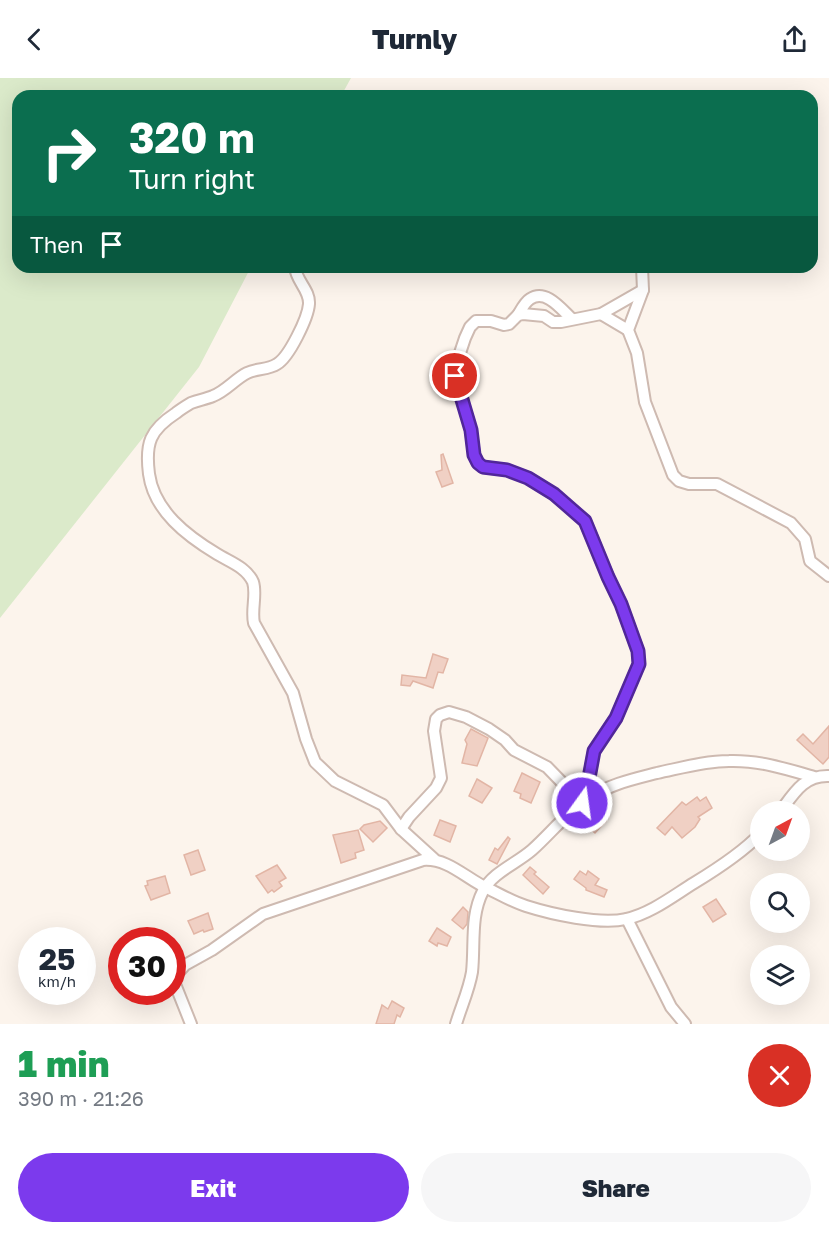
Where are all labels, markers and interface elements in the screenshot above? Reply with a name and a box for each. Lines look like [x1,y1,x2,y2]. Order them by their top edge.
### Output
icon: back [18,23,51,56]
text: Turnly [372,23,457,55]
icon: share [778,23,811,56]
text: 320 m [129,112,255,162]
icon: right [30,114,108,192]
text: Turn right [129,163,255,195]
icon: arrive [95,228,128,261]
text: Then [30,231,83,258]
pin [429,350,480,401]
icon: arrive [438,359,471,392]
position arrow [550,771,614,835]
north arrow [750,801,810,861]
map controls [750,801,810,1005]
button: search [750,873,810,933]
speed limit sign: 30 [108,927,186,1005]
text: 25 [39,941,75,977]
button: layers [750,945,810,1005]
text: km/h [38,972,76,990]
text: 1 min [18,1042,109,1085]
button: close [748,1044,811,1107]
text: 390 m · 21:26 [18,1086,144,1110]
button: Exit [18,1153,409,1222]
button: Share [421,1153,811,1222]

